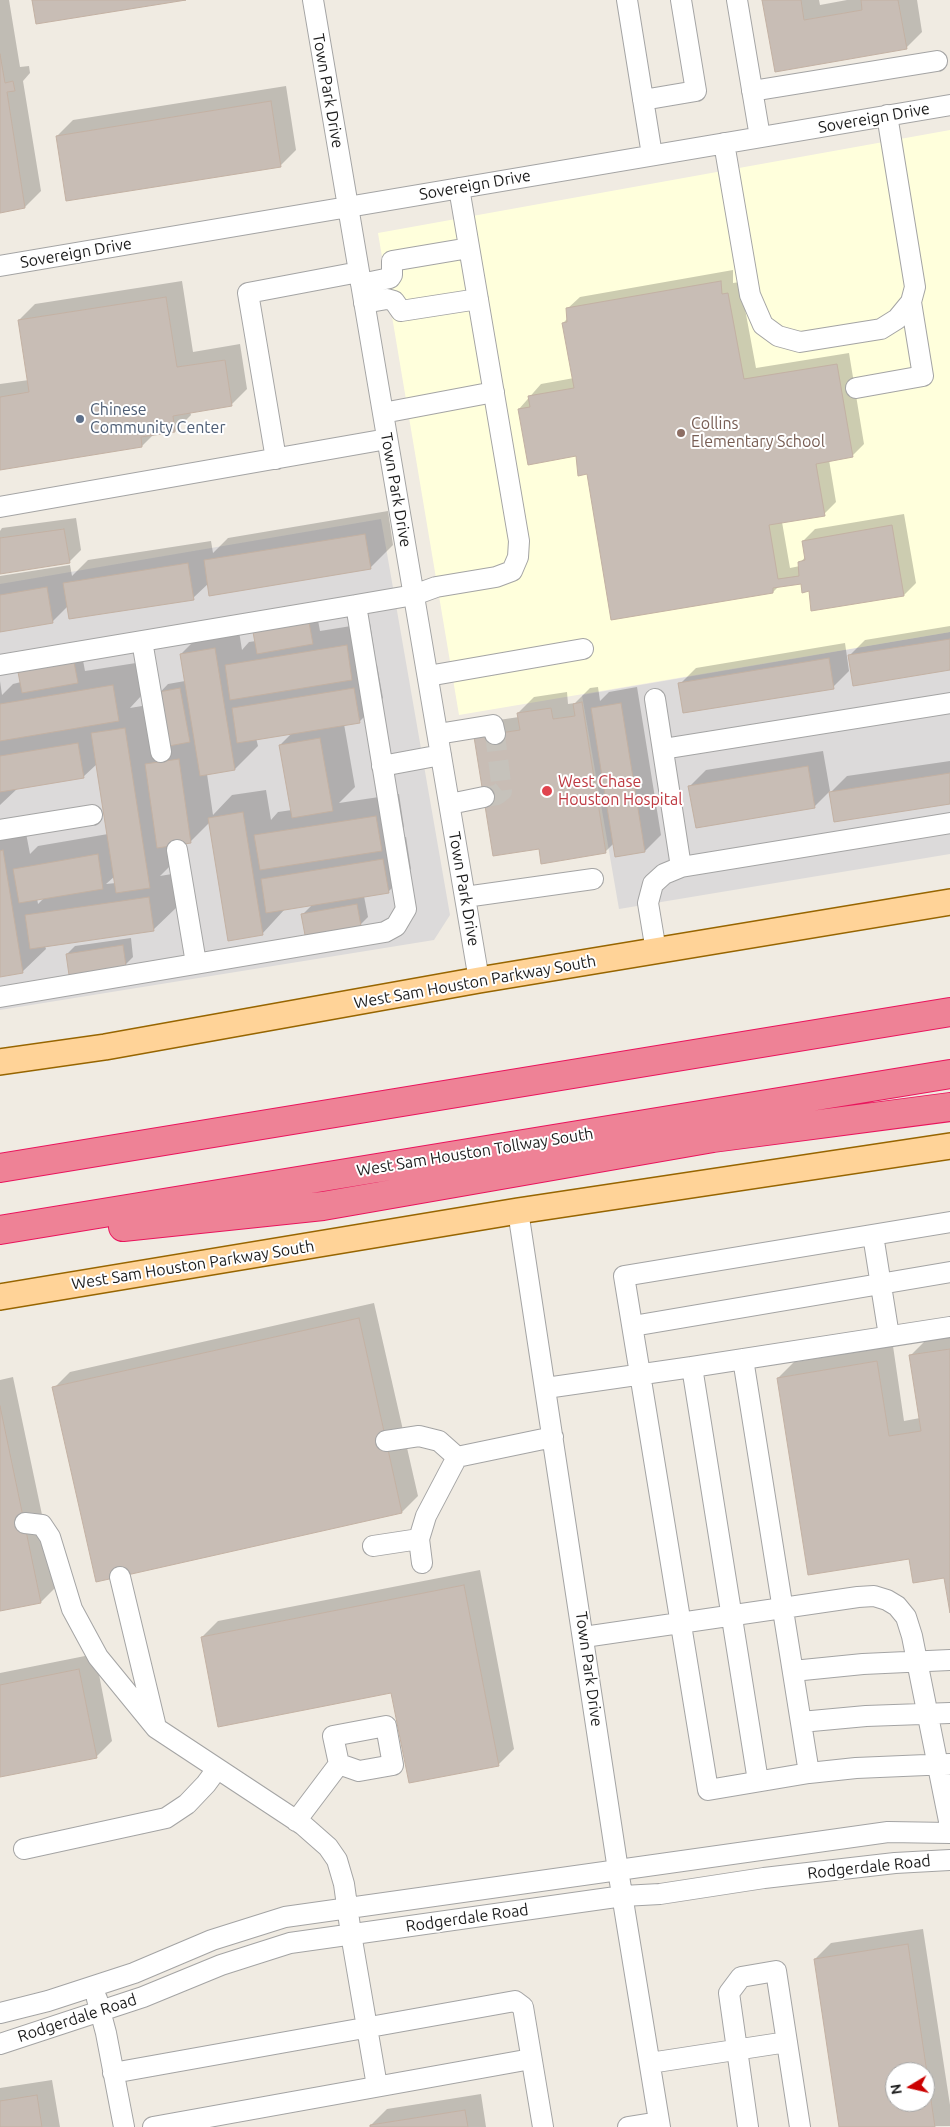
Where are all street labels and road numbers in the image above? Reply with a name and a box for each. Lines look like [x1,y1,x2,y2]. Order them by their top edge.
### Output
street label: Town Park Drive [308,32,348,150]
street label: Sovereign Drive [817,99,931,137]
street label: Sovereign Drive [418,166,532,204]
street label: Sovereign Drive [19,234,133,272]
street label: Town Park Drive [376,431,416,549]
street label: Town Park Drive [444,830,484,948]
street label: West Sam Houston Parkway South [352,951,598,1013]
street label: West Sam Houston Tollway South [355,1124,595,1180]
street label: West Sam Houston Parkway South [70,1236,316,1294]
street label: Town Park Drive [571,1610,607,1728]
street label: Rodgerdale Road [806,1851,932,1883]
street label: Rodgerdale Road [404,1900,530,1936]
street label: Rodgerdale Road [15,1990,139,2046]

